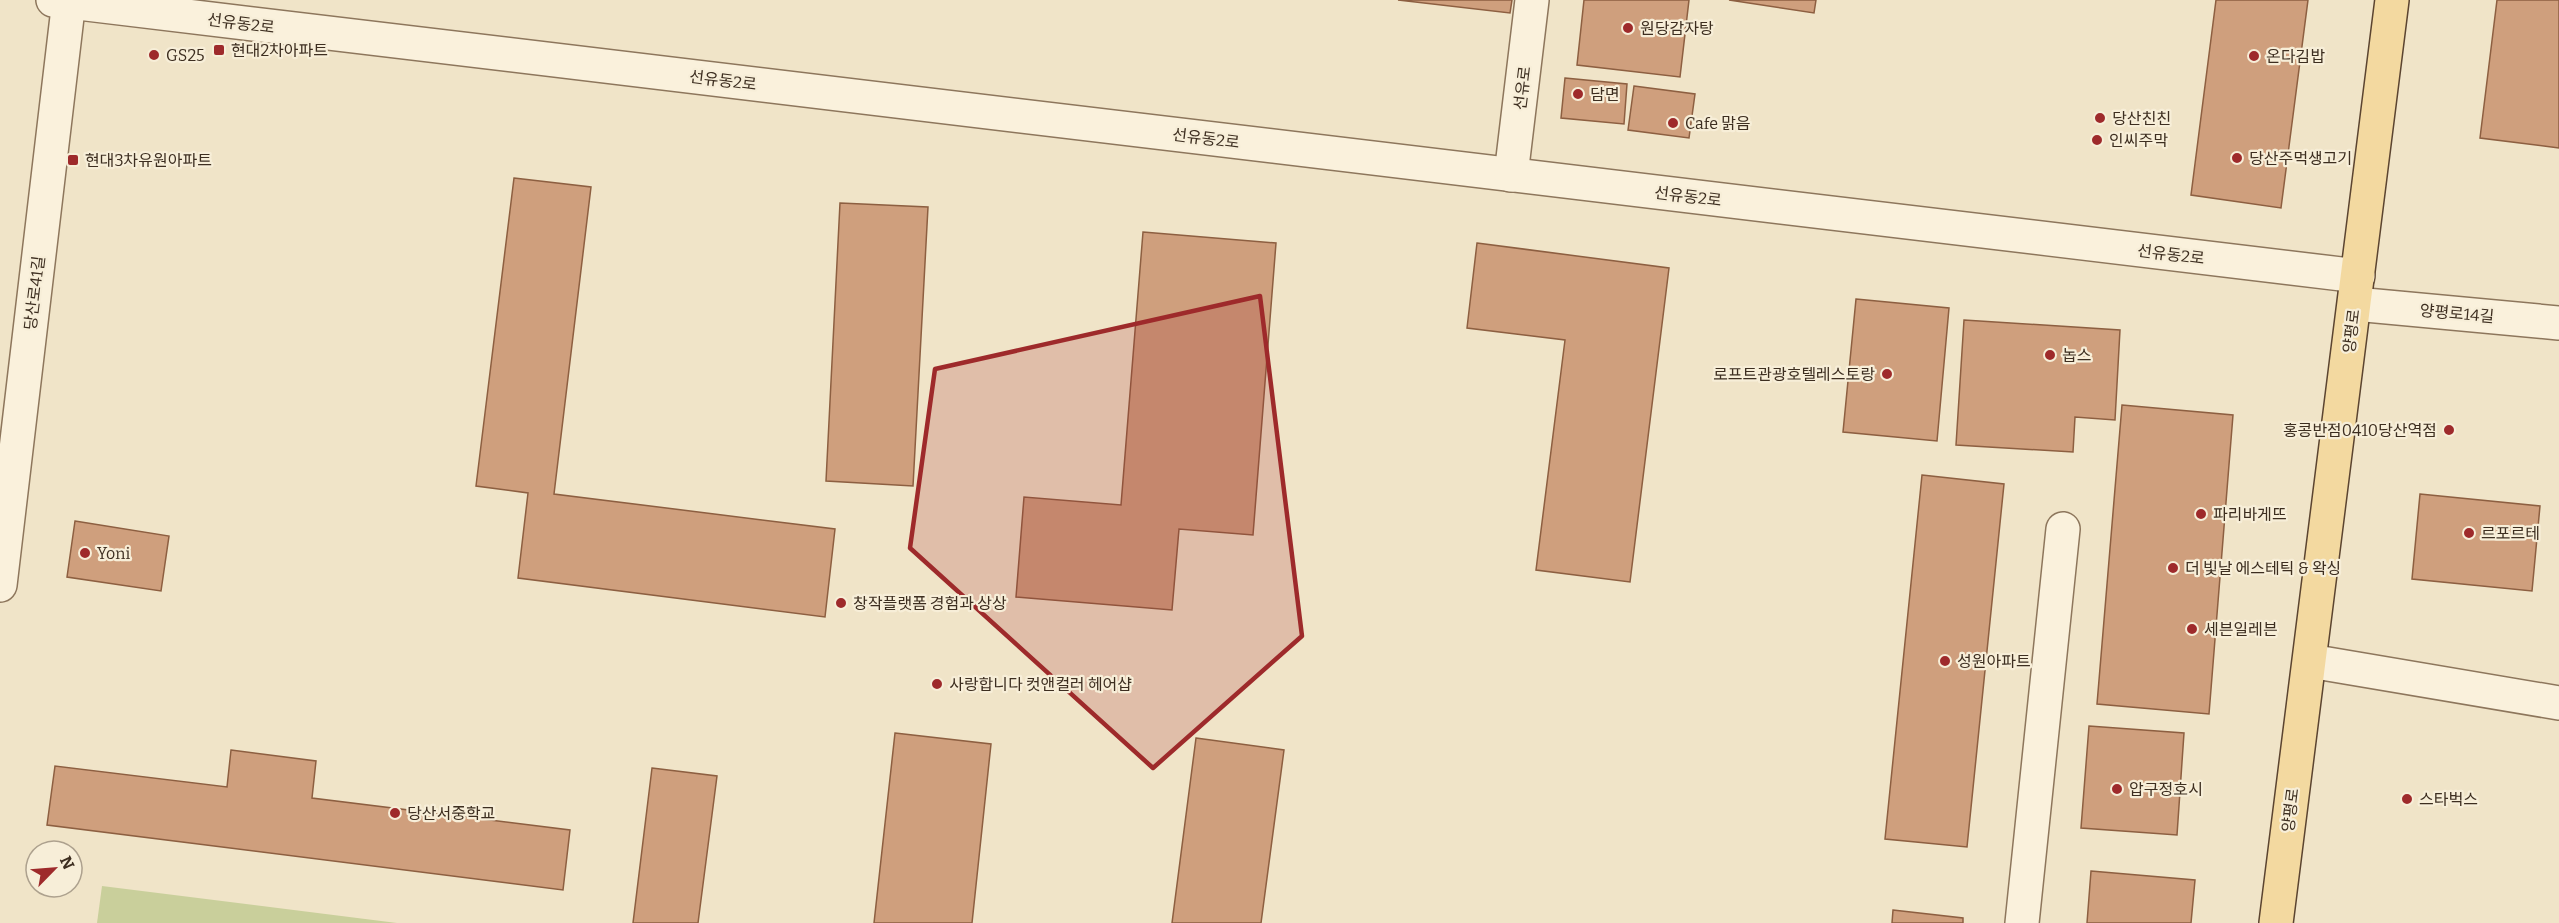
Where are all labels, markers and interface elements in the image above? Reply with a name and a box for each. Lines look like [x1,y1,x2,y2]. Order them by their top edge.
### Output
street label: 선유동2로 [206,10,276,37]
place label: 원당감자탕 [1640,19,1714,38]
marker: 원당감자탕 [1621,21,1635,35]
place label: 현대2차아파트 [231,41,328,60]
marker: 현대2차아파트 [212,43,226,57]
place label: GS25 [166,46,205,65]
place label: 온다김밥 [2266,47,2325,66]
marker: GS25 [147,48,161,62]
marker: 온다김밥 [2247,49,2261,63]
street label: 선유로 [1510,65,1535,111]
street label: 선유동2로 [688,67,758,94]
place label: 담면 [1590,85,1619,104]
marker: 담면 [1571,87,1585,101]
place label: 당산친친 [2112,109,2171,128]
marker: 당산친친 [2093,111,2107,125]
place label: Cafe 맑음 [1685,114,1751,133]
marker: Cafe 맑음 [1666,116,1680,130]
street label: 선유동2로 [1171,125,1241,152]
place label: 인씨주막 [2109,131,2168,150]
marker: 인씨주막 [2090,133,2104,147]
place label: 당산주먹생고기 [2249,149,2352,168]
place label: 현대3차유원아파트 [85,151,212,170]
marker: 당산주먹생고기 [2230,151,2244,165]
marker: 현대3차유원아파트 [66,153,80,167]
street label: 선유동2로 [1653,183,1723,210]
street label: 선유동2로 [2136,241,2206,268]
street label: 당산로41길 [21,255,48,331]
street label: 양평로14길 [2419,301,2495,326]
street label: 양평로 [2339,308,2364,354]
place label: 놉스 [2062,346,2091,365]
marker: 놉스 [2043,348,2057,362]
place label: 로프트관광호텔레스토랑 [1713,365,1875,384]
marker: 로프트관광호텔레스토랑 [1880,367,1894,381]
place label: 홍콩반점0410당산역점 [2283,421,2437,440]
marker: 홍콩반점0410당산역점 [2442,423,2456,437]
place label: 파리바게뜨 [2213,505,2287,524]
marker: 파리바게뜨 [2194,507,2208,521]
place label: 르포르테 [2481,524,2540,543]
marker: 르포르테 [2462,526,2476,540]
place label: Yoni [97,544,130,563]
marker: Yoni [78,546,92,560]
place label: 더 빛날 에스테틱 & 왁싱 [2185,559,2341,578]
marker: 더 빛날 에스테틱 & 왁싱 [2166,561,2180,575]
place label: 창작플랫폼 경험과 상상 [853,594,1007,613]
marker: 창작플랫폼 경험과 상상 [834,596,848,610]
place label: 세븐일레븐 [2204,620,2278,639]
marker: 세븐일레븐 [2185,622,2199,636]
place label: 성원아파트 [1957,652,2031,671]
marker: 성원아파트 [1938,654,1952,668]
place label: 사랑합니다 컷앤컬러 헤어샵 [949,675,1132,694]
marker: 사랑합니다 컷앤컬러 헤어샵 [930,677,944,691]
place label: 압구정호시 [2129,780,2203,799]
marker: 압구정호시 [2110,782,2124,796]
street label: 양평로 [2278,787,2303,833]
place label: 스타벅스 [2419,790,2478,809]
marker: 스타벅스 [2400,792,2414,806]
place label: 당산서중학교 [407,804,495,823]
marker: 당산서중학교 [388,806,402,820]
north arrow [24,839,84,899]
text: N [56,853,78,872]

